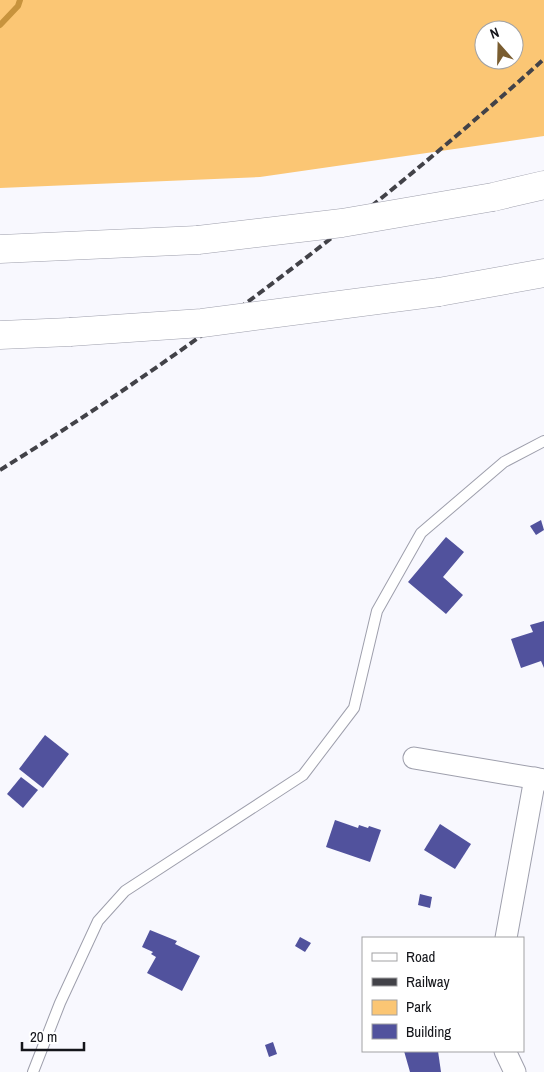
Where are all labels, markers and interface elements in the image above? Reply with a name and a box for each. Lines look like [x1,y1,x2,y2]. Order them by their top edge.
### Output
north arrow [474,20,524,70]
text: N [488,23,502,43]
legend [362,937,524,1052]
text: Road [406,946,435,967]
text: Railway [406,971,451,992]
text: Park [406,996,432,1017]
scale bar [22,1020,85,1052]
text: Building [406,1021,451,1042]
text: 20 m [30,1026,57,1047]

